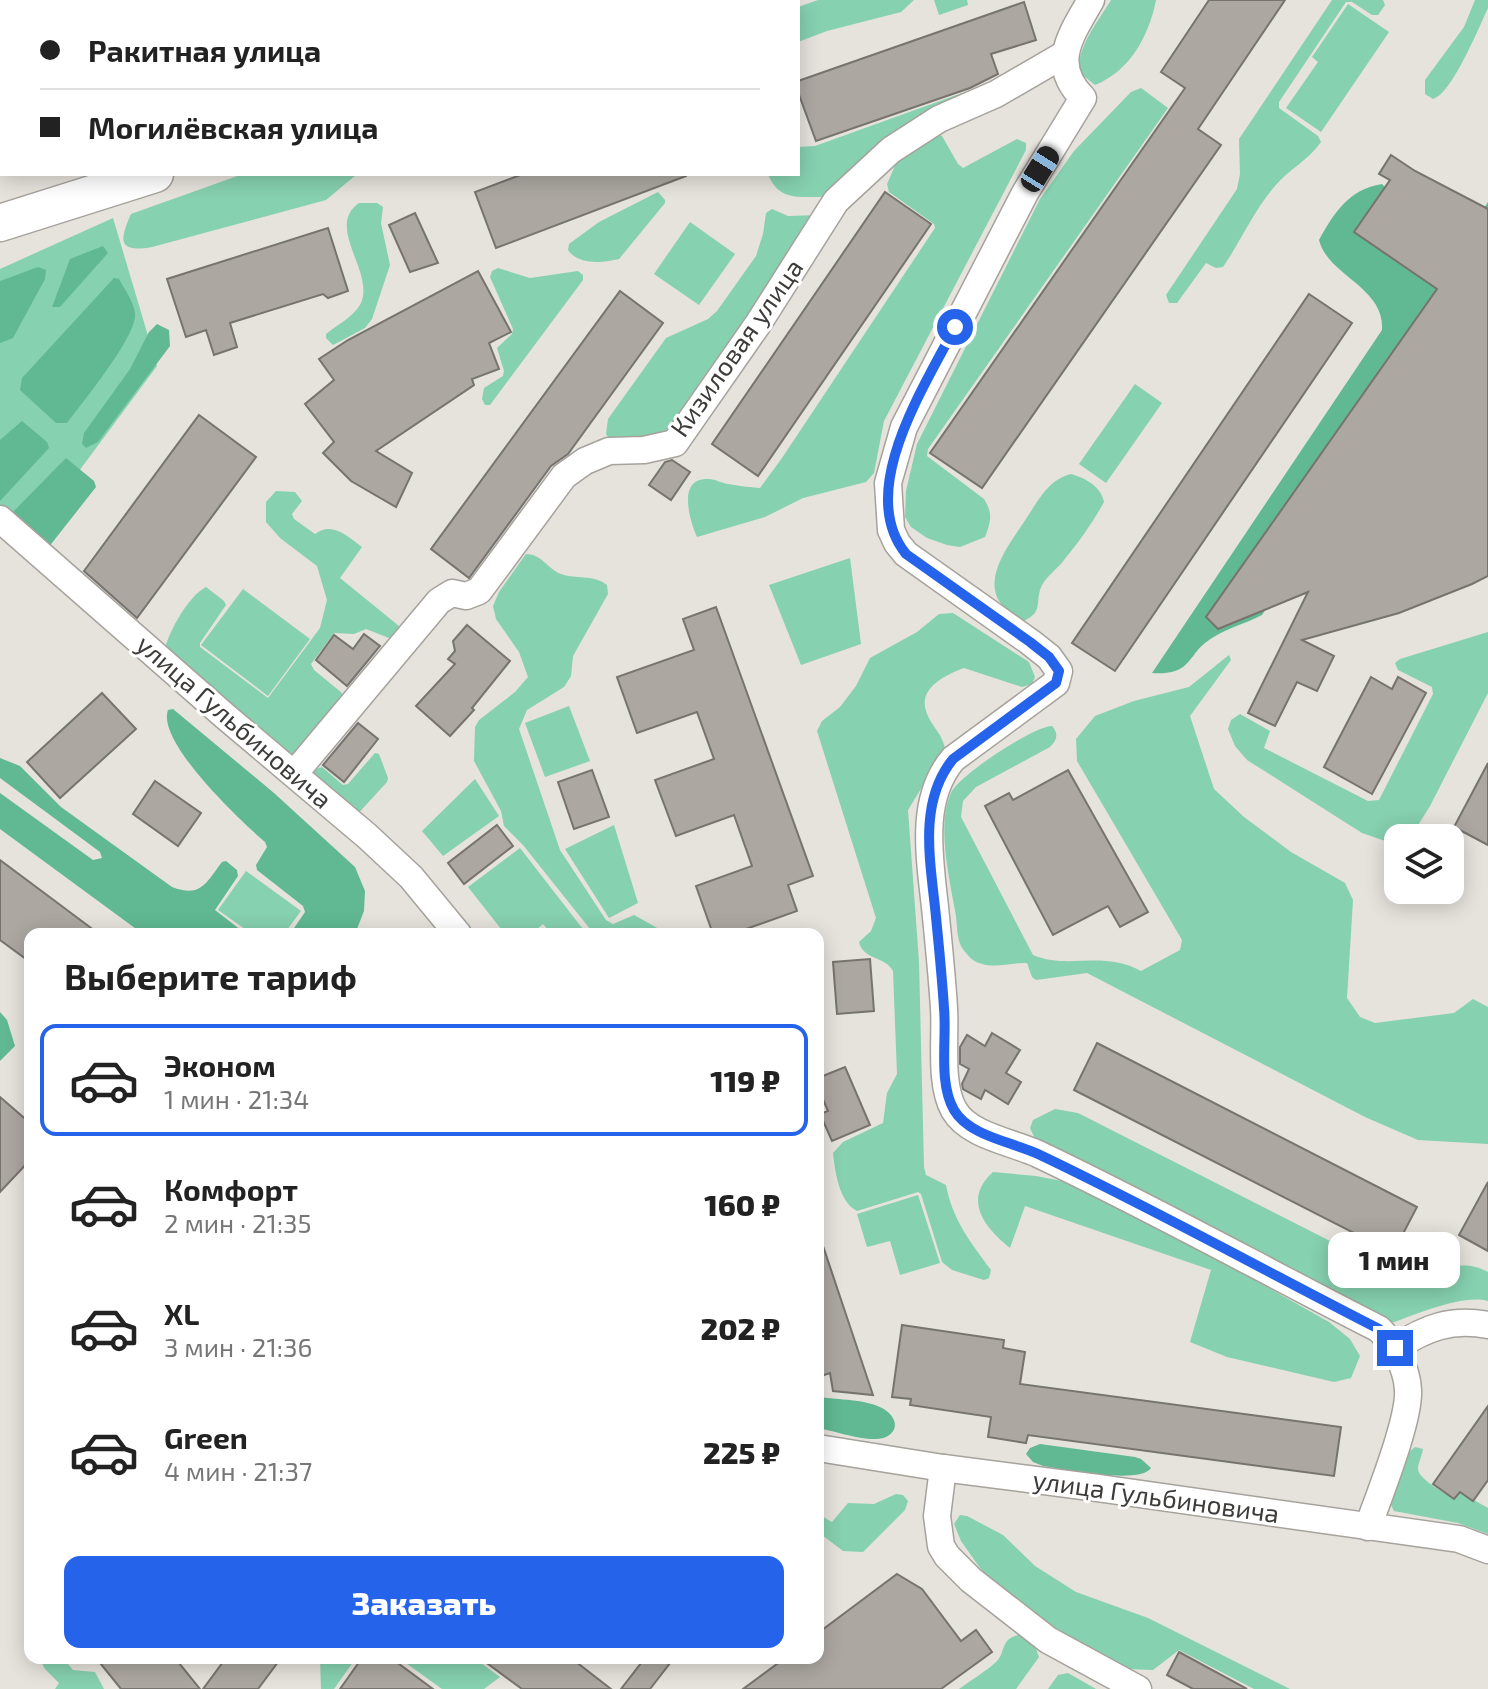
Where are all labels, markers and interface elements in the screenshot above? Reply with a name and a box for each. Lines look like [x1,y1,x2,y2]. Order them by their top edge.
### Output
text: Ракитная улица [88,32,321,68]
text: Могилёвская улица [88,109,378,145]
car [1017,142,1063,196]
street label: Кизиловая улица [663,252,809,443]
route start [937,309,973,345]
street label: улица Гульбиновича [130,628,339,815]
map controls [1384,824,1464,904]
button: layers [1384,824,1464,904]
text: Выберите тариф [64,954,357,997]
icon: car [68,1044,140,1116]
text: Эконом [164,1047,276,1083]
text: 119 ₽ [710,1062,780,1098]
text: 1 мин · 21:34 [164,1083,309,1114]
icon: car [68,1168,140,1240]
text: Комфорт [164,1171,298,1207]
text: 160 ₽ [704,1186,780,1222]
text: 2 мин · 21:35 [164,1207,311,1238]
callout: 1 мин [1329,1232,1461,1288]
text: 1 мин [1359,1244,1429,1275]
icon: car [68,1292,140,1364]
text: XL [164,1295,199,1331]
text: 202 ₽ [700,1310,780,1346]
route end [1377,1330,1413,1366]
text: 3 мин · 21:36 [164,1331,312,1362]
icon: car [68,1416,140,1488]
text: Green [164,1419,248,1455]
text: 225 ₽ [703,1434,780,1470]
text: 4 мин · 21:37 [164,1455,312,1486]
street label: улица Гульбиновича [1031,1463,1281,1529]
button: Заказать [64,1556,784,1648]

